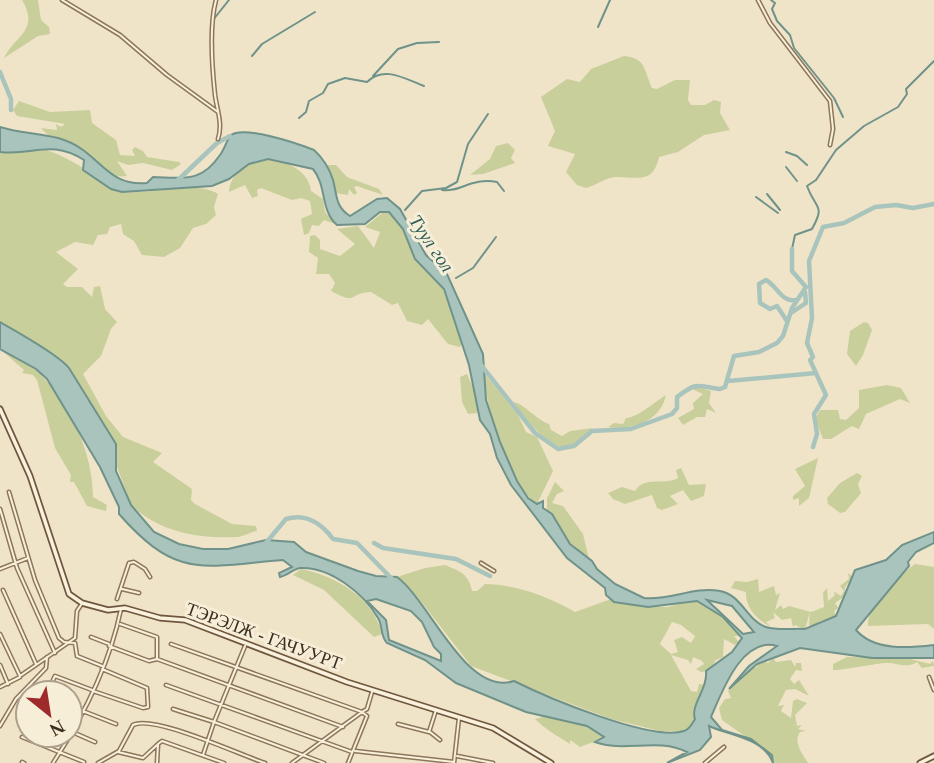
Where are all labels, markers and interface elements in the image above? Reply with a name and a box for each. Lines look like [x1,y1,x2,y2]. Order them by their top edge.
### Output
water label: Туул гол [405,211,458,276]
street label: ТЭРЭЛЖ - ГАЧУУРТ [183,599,345,673]
north arrow [14,679,84,749]
text: N [46,716,68,741]

